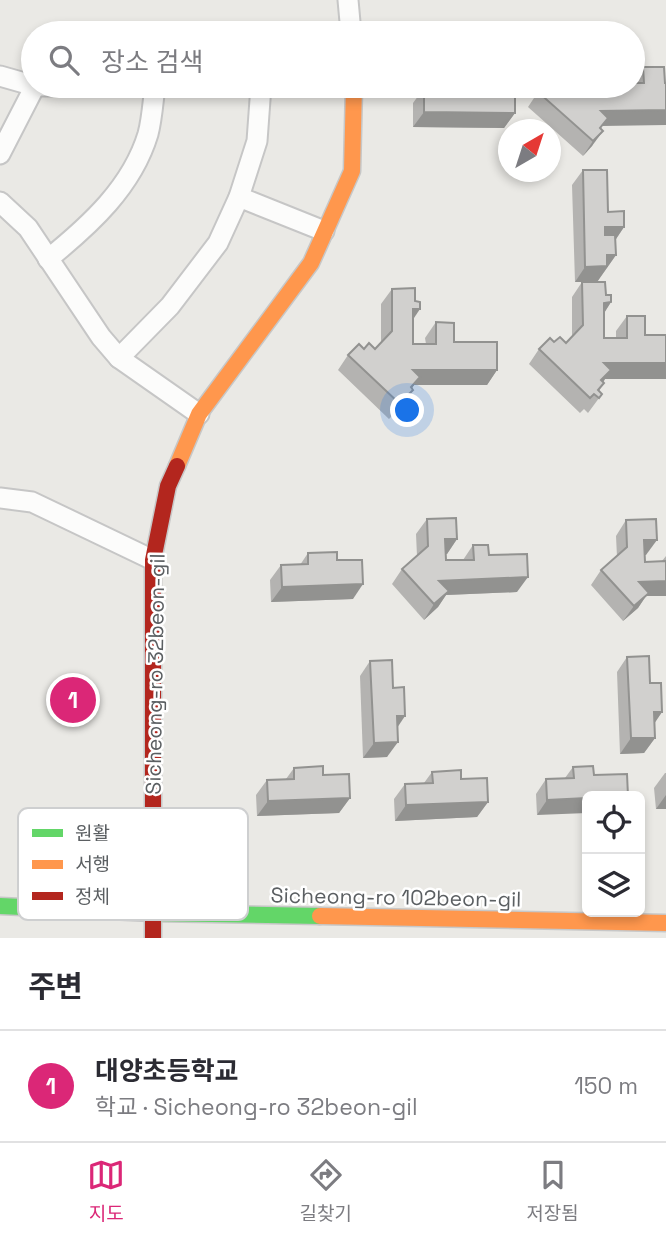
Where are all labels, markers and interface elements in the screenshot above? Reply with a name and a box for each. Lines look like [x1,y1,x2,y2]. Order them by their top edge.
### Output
search box [21,21,645,98]
icon: search [45,41,83,79]
text: 장소 검색 [101,45,203,79]
north arrow [498,119,561,182]
your location [390,393,424,427]
street label: Sicheong-ro 32beon-gil [139,553,171,795]
pin: 1 [50,674,96,726]
map controls [582,791,645,917]
button: locate [582,791,645,854]
legend [18,808,248,920]
text: 원활 [75,821,110,846]
text: 서행 [75,852,110,877]
button: layers [582,854,645,917]
street label: Sicheong-ro 102beon-gil [270,881,522,913]
text: 정체 [75,884,110,909]
text: 주변 [28,967,83,1006]
text: 대양초등학교 [95,1054,239,1088]
text: 1 [46,1071,56,1101]
text: 150 m [574,1071,638,1101]
text: 학교 · Sicheong-ro 32beon-gil [95,1092,418,1122]
tab: 지도 [87,1156,125,1226]
tab: 길찾기 [300,1156,352,1226]
tab: 저장됨 [526,1156,579,1226]

